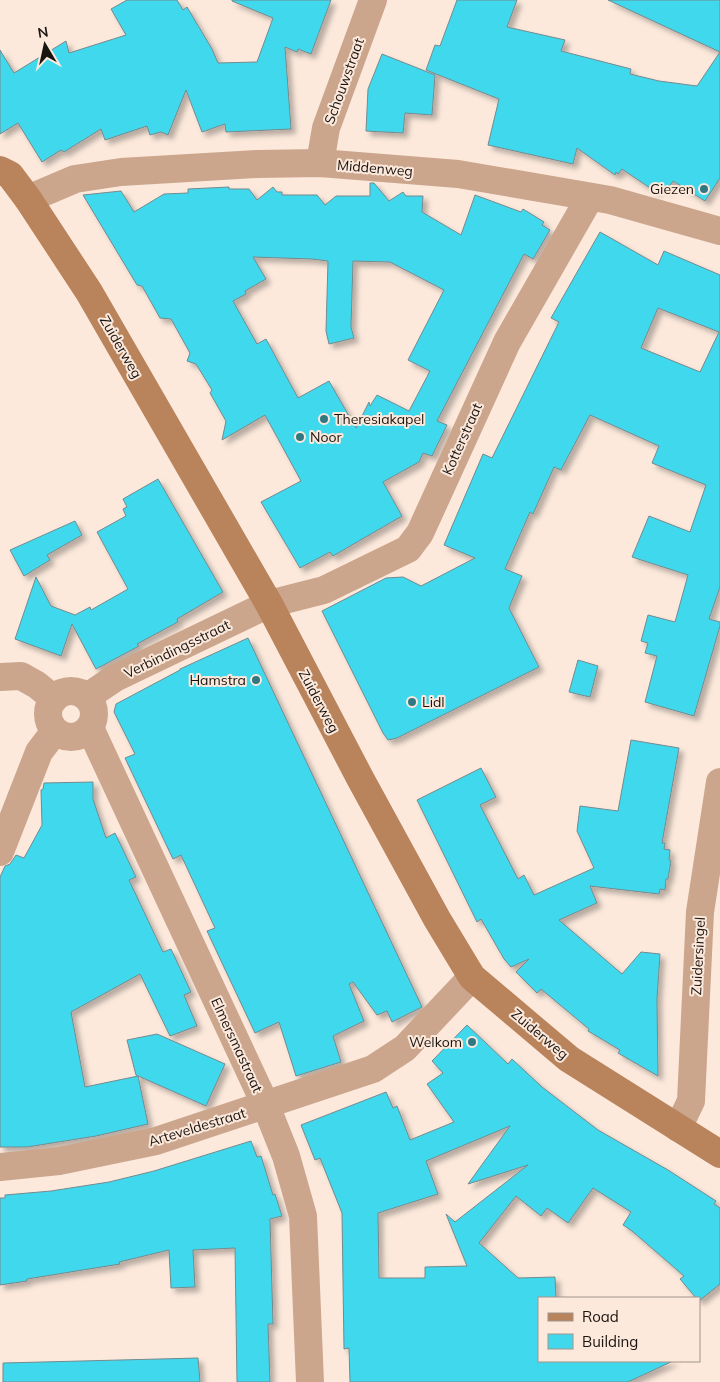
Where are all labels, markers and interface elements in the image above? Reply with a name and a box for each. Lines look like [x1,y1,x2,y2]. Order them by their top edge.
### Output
north arrow [20,20,70,70]
text: N [36,22,50,42]
street label: Schouwstraat [320,35,368,127]
street label: Middenweg [336,156,414,180]
place label: Giezen [650,180,694,198]
marker: Giezen [698,183,710,195]
street label: Zuiderweg [96,313,146,381]
street label: Kotterstraat [438,400,486,478]
place label: Theresiakapel [334,410,424,428]
marker: Theresiakapel [318,413,330,425]
place label: Noor [310,428,342,446]
marker: Noor [294,431,306,443]
street label: Verbindingsstraat [121,616,233,682]
street label: Zuiderweg [295,666,343,736]
place label: Hamstra [189,671,246,689]
marker: Hamstra [250,674,262,686]
place label: Lidl [422,693,445,711]
marker: Lidl [406,696,418,708]
street label: Zuidersingel [687,916,709,996]
street label: Elmersmastraat [207,995,267,1095]
street label: Zuiderweg [508,1005,572,1063]
place label: Welkom [409,1033,462,1051]
marker: Welkom [466,1036,478,1048]
street label: Arteveldestraat [146,1104,248,1150]
legend [538,1297,700,1362]
text: Road [582,1307,619,1326]
text: Building [582,1332,638,1351]

